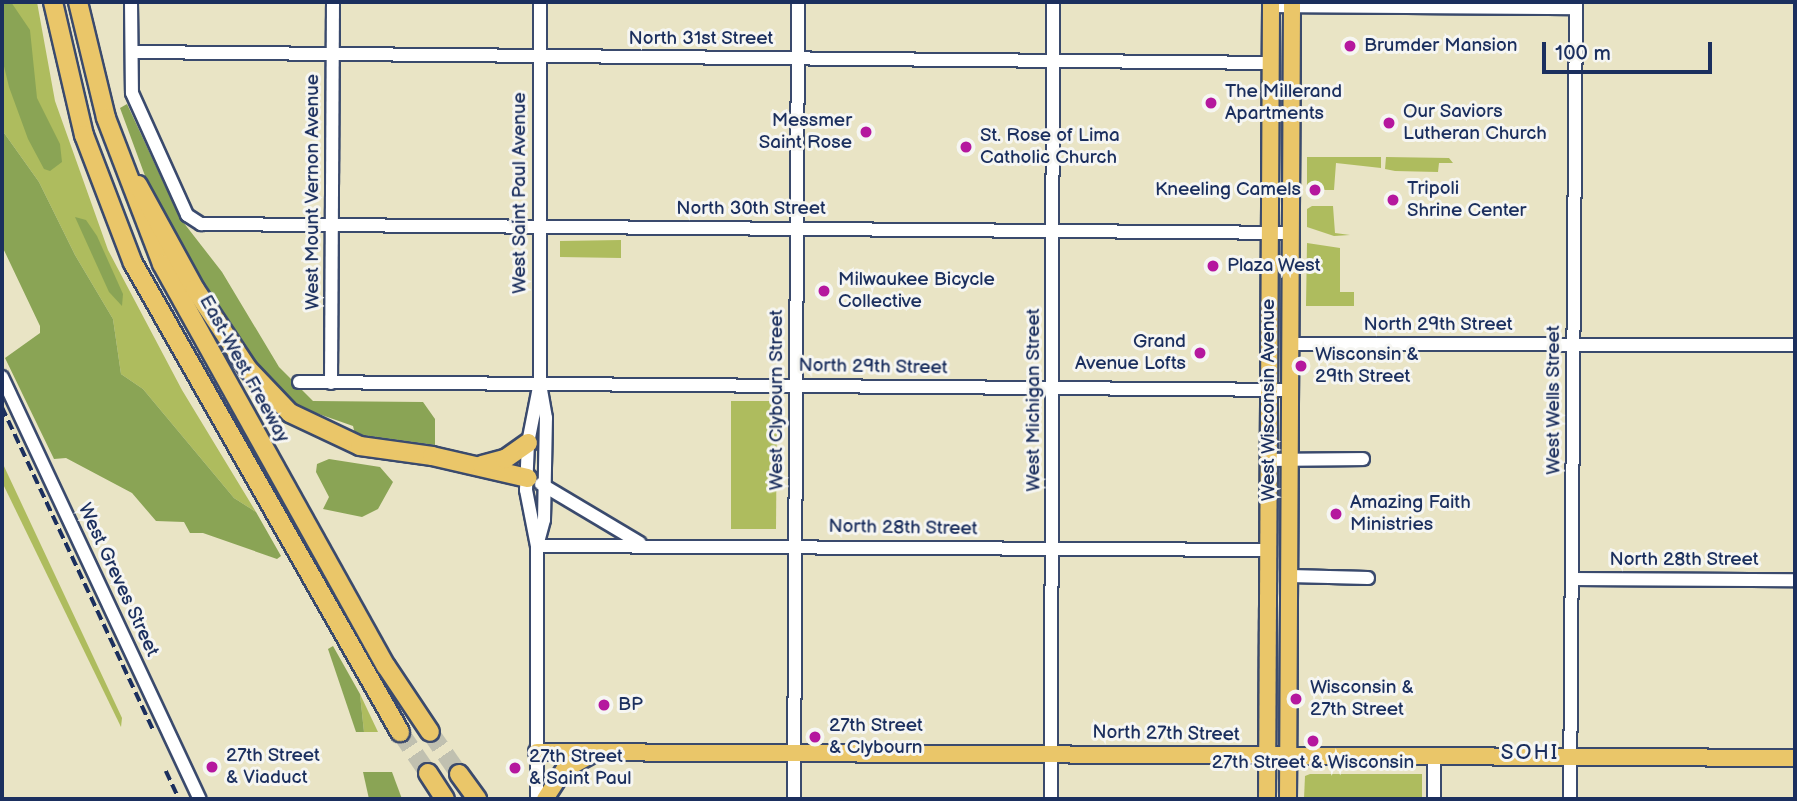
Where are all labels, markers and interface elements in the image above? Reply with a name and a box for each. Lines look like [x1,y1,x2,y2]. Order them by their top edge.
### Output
street label: North 31st Street [628,28,774,50]
scale bar [1545,28,1715,72]
place label: Brumder Mansion [1364,35,1518,57]
marker: Brumder Mansion [1342,38,1358,54]
text: 100 m [1555,41,1611,66]
street label: West Mount Vernon Avenue [302,74,324,310]
place label: The Millerand Apartments [1225,81,1342,125]
street label: West Saint Paul Avenue [509,92,531,294]
marker: The Millerand Apartments [1203,95,1219,111]
place label: Our Saviors Lutheran Church [1403,101,1547,145]
place label: Messmer Saint Rose [759,110,852,154]
marker: Our Saviors Lutheran Church [1381,115,1397,131]
marker: Messmer Saint Rose [858,124,874,140]
place label: St. Rose of Lima Catholic Church [980,125,1120,169]
marker: St. Rose of Lima Catholic Church [958,139,974,155]
place label: Tripoli Shrine Center [1407,178,1526,222]
place label: Kneeling Camels [1155,179,1301,201]
marker: Kneeling Camels [1307,182,1323,198]
marker: Tripoli Shrine Center [1385,192,1401,208]
street label: North 30th Street [676,198,826,220]
place label: Plaza West [1227,255,1321,277]
marker: Plaza West [1205,258,1221,274]
place label: Milwaukee Bicycle Collective [838,269,995,313]
marker: Milwaukee Bicycle Collective [816,283,832,299]
street label: East-West Freeway [194,291,294,447]
street label: West Wisconsin Avenue [1258,298,1280,502]
street label: West Michigan Street [1023,308,1045,492]
street label: West Clybourn Street [766,310,788,490]
street label: North 29th Street [1363,314,1513,336]
street label: West Wells Street [1543,325,1565,475]
place label: Grand Avenue Lofts [1075,331,1186,375]
place label: Wisconsin & 29th Street [1315,344,1419,388]
marker: Grand Avenue Lofts [1192,345,1208,361]
street label: North 29th Street [798,354,948,380]
marker: Wisconsin & 29th Street [1293,358,1309,374]
place label: Amazing Faith Ministries [1350,492,1471,536]
street label: West Greves Street [72,500,164,660]
marker: Amazing Faith Ministries [1328,506,1344,522]
street label: North 28th Street [828,515,978,541]
street label: North 28th Street [1609,549,1759,571]
place label: Wisconsin & 27th Street [1310,677,1414,721]
marker: Wisconsin & 27th Street [1288,691,1304,707]
place label: BP [618,694,643,716]
marker: BP [596,697,612,713]
place label: 27th Street & Clybourn [829,715,923,759]
street label: North 27th Street [1092,721,1240,747]
marker: 27th Street & Clybourn [807,729,823,745]
marker: 27th Street & Wisconsin [1305,733,1321,749]
district label: SOHI [1501,740,1559,766]
place label: 27th Street & Viaduct [226,745,320,789]
place label: 27th Street & Saint Paul [529,746,632,790]
place label: 27th Street & Wisconsin [1211,752,1415,774]
marker: 27th Street & Viaduct [204,759,220,775]
marker: 27th Street & Saint Paul [507,760,523,776]

